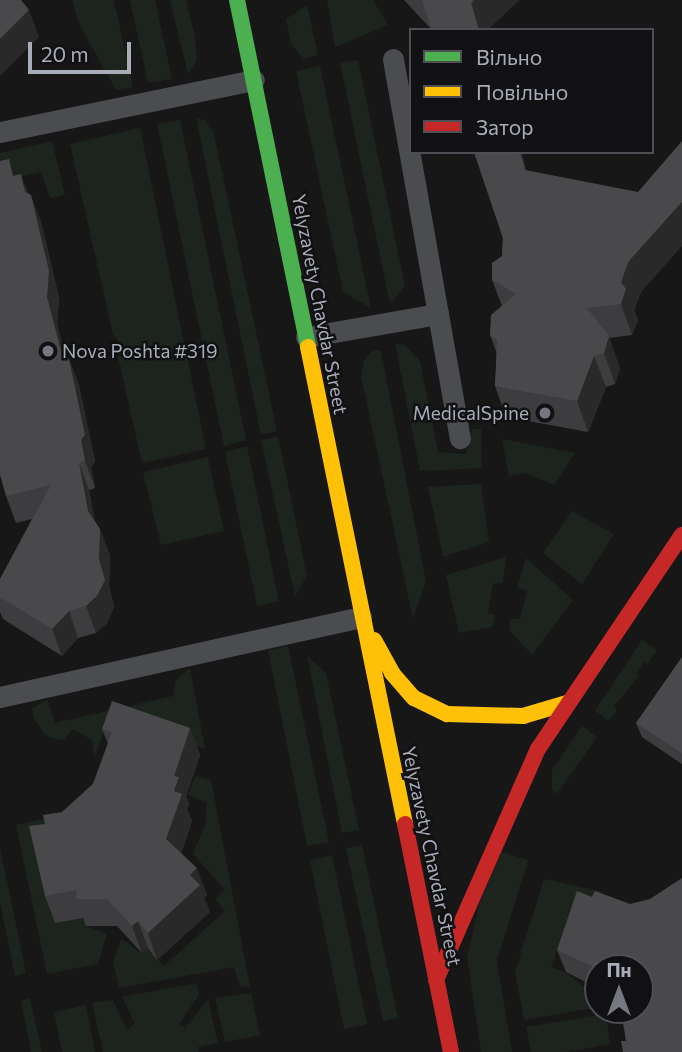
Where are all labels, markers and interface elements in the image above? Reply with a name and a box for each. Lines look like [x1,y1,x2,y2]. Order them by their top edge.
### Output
scale bar [32,28,135,72]
legend [409,28,654,154]
text: 20 m [41,41,89,66]
text: Вільно [476,44,542,69]
text: Повільно [476,79,568,104]
text: Затор [476,114,533,139]
street label: Yelyzavety Chavdar Street [287,192,353,416]
place label: Nova Poshta #319 [62,340,218,362]
marker: Nova Poshta #319 [40,343,56,359]
place label: MedicalSpine [413,402,529,424]
marker: MedicalSpine [535,403,555,423]
street label: Yelyzavety Chavdar Street [398,744,466,968]
north arrow [584,954,654,1024]
text: Пн [606,958,632,981]

